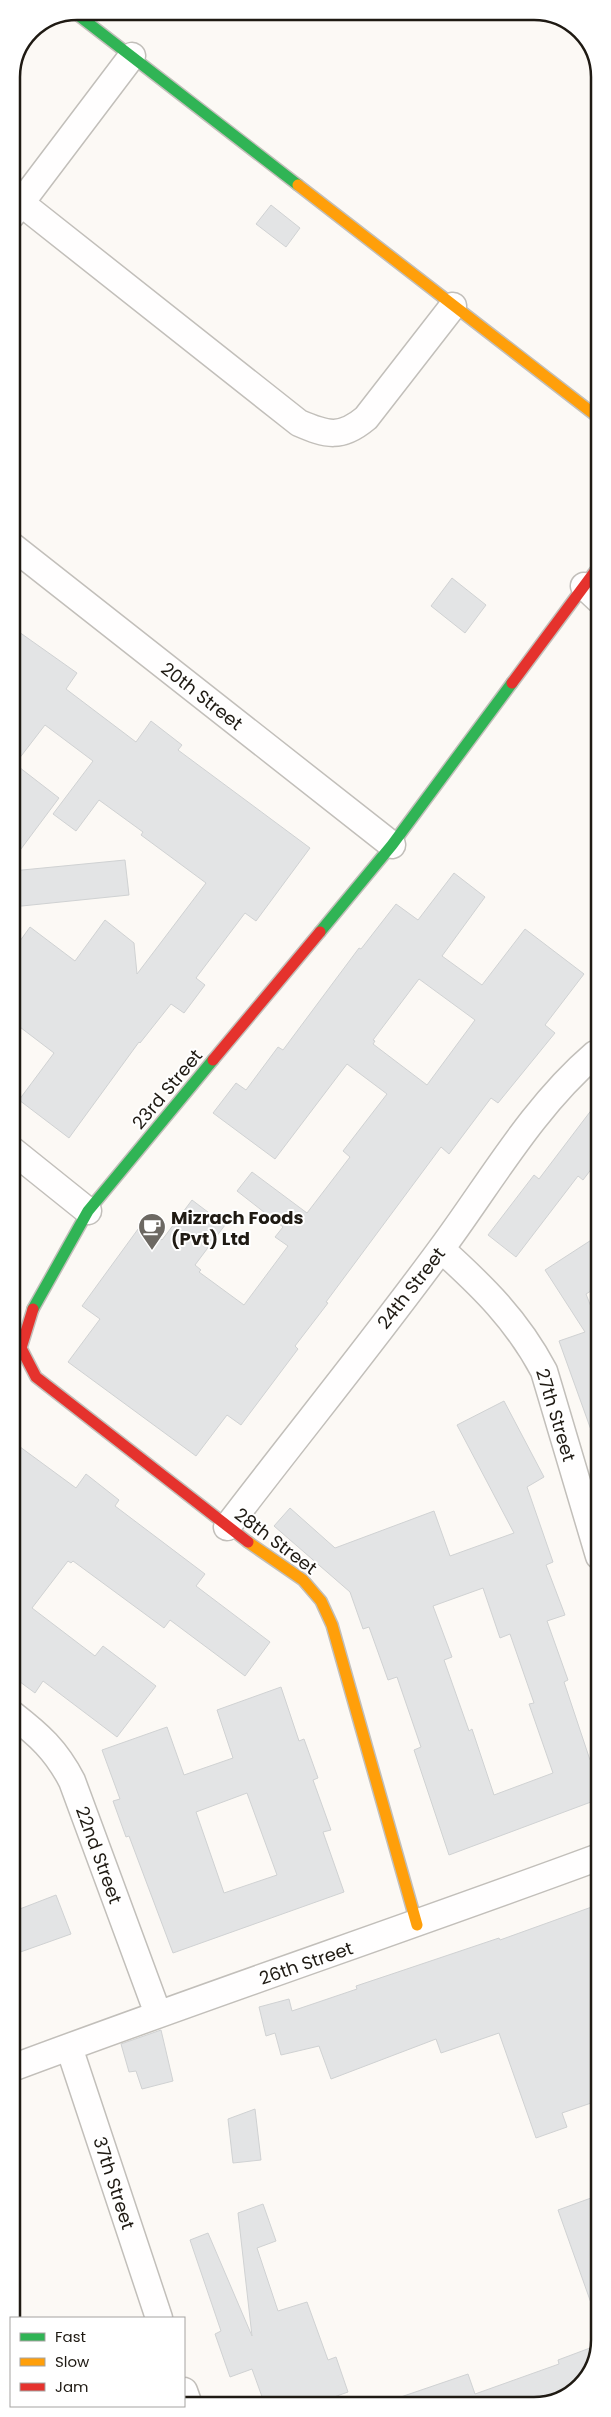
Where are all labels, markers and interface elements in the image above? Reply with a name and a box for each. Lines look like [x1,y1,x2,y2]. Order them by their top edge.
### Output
street label: 20th Street [156,656,248,736]
street label: 23rd Street [126,1044,208,1134]
place label: Mizrach Foods (Pvt) Ltd [171,1205,304,1251]
cafe icon: Mizrach Foods (Pvt) Ltd [137,1212,167,1251]
street label: 24th Street [371,1242,451,1334]
street label: 27th Street [530,1366,582,1464]
street label: 28th Street [230,1502,322,1580]
street label: 22nd Street [70,1803,128,1907]
street label: 26th Street [256,1935,356,1991]
street label: 37th Street [87,2133,141,2233]
legend [10,2317,185,2407]
text: Fast [55,2326,86,2347]
text: Slow [55,2351,90,2372]
text: Jam [55,2376,89,2397]

